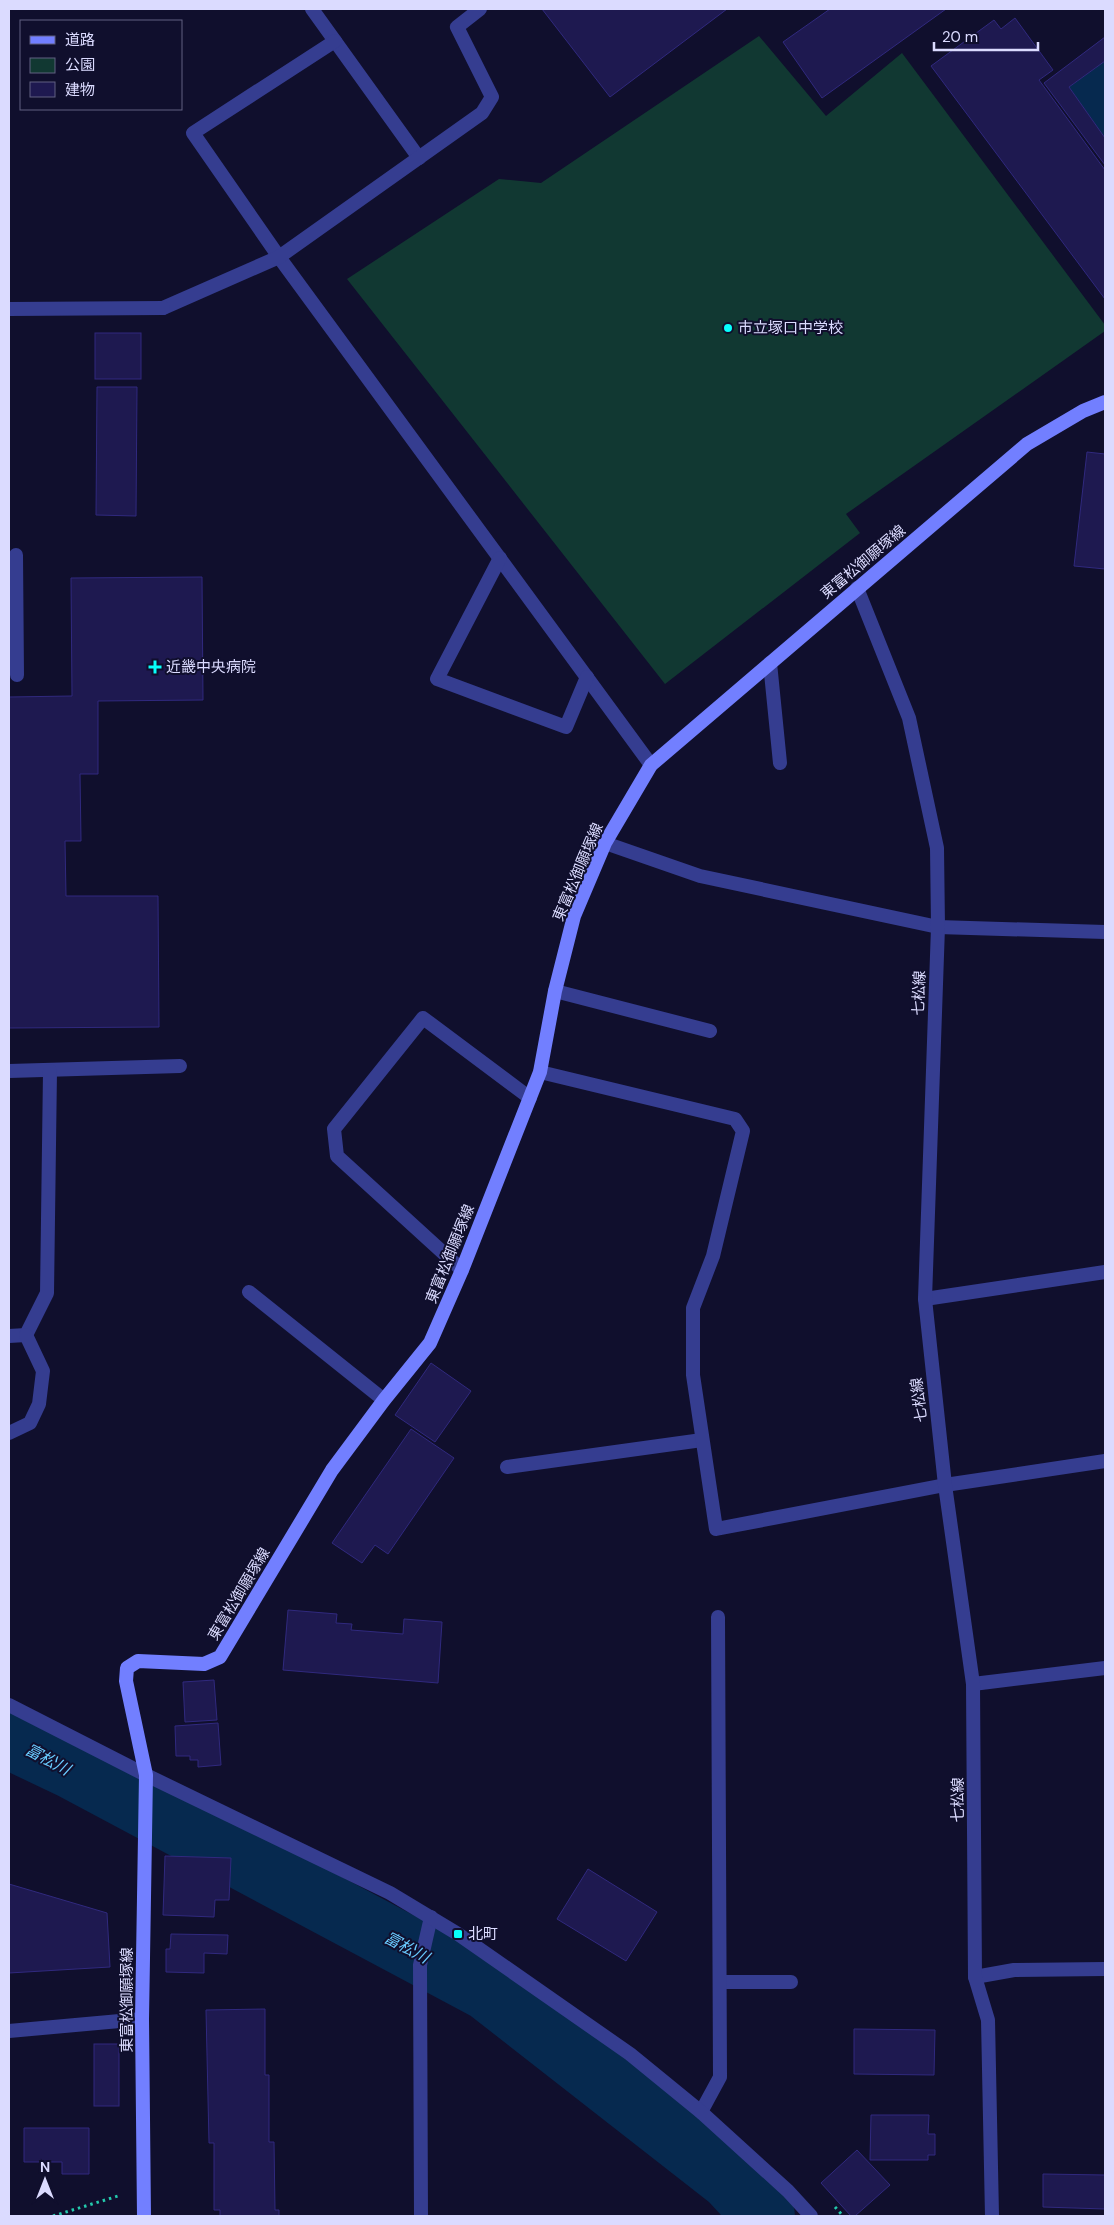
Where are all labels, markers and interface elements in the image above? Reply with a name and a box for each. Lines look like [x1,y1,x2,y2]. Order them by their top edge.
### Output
legend [20,20,182,110]
scale bar [934,20,1038,52]
text: 20 m [942,27,978,47]
text: 道路 [65,30,95,50]
text: 公園 [65,55,95,75]
text: 建物 [65,80,95,100]
place label: 市立塚口中学校 [738,318,843,338]
marker: 市立塚口中学校 [722,322,734,334]
street label: 東富松御願塚線 [816,521,910,603]
place label: 近畿中央病院 [166,657,256,677]
marker: 近畿中央病院 [148,660,162,674]
street label: 東富松御願塚線 [548,820,608,924]
street label: 七松線 [908,970,930,1016]
street label: 東富松御願塚線 [421,1202,479,1306]
street label: 七松線 [906,1376,932,1424]
street label: 東富松御願塚線 [203,1544,275,1644]
water label: 富松川 [22,1739,76,1781]
street label: 七松線 [948,1777,968,1823]
place label: 北町 [468,1924,498,1944]
water label: 富松川 [381,1927,435,1969]
marker: 北町 [452,1928,464,1940]
street label: 東富松御願塚線 [117,1947,137,2053]
north arrow [20,2155,70,2205]
text: N [40,2158,50,2176]

